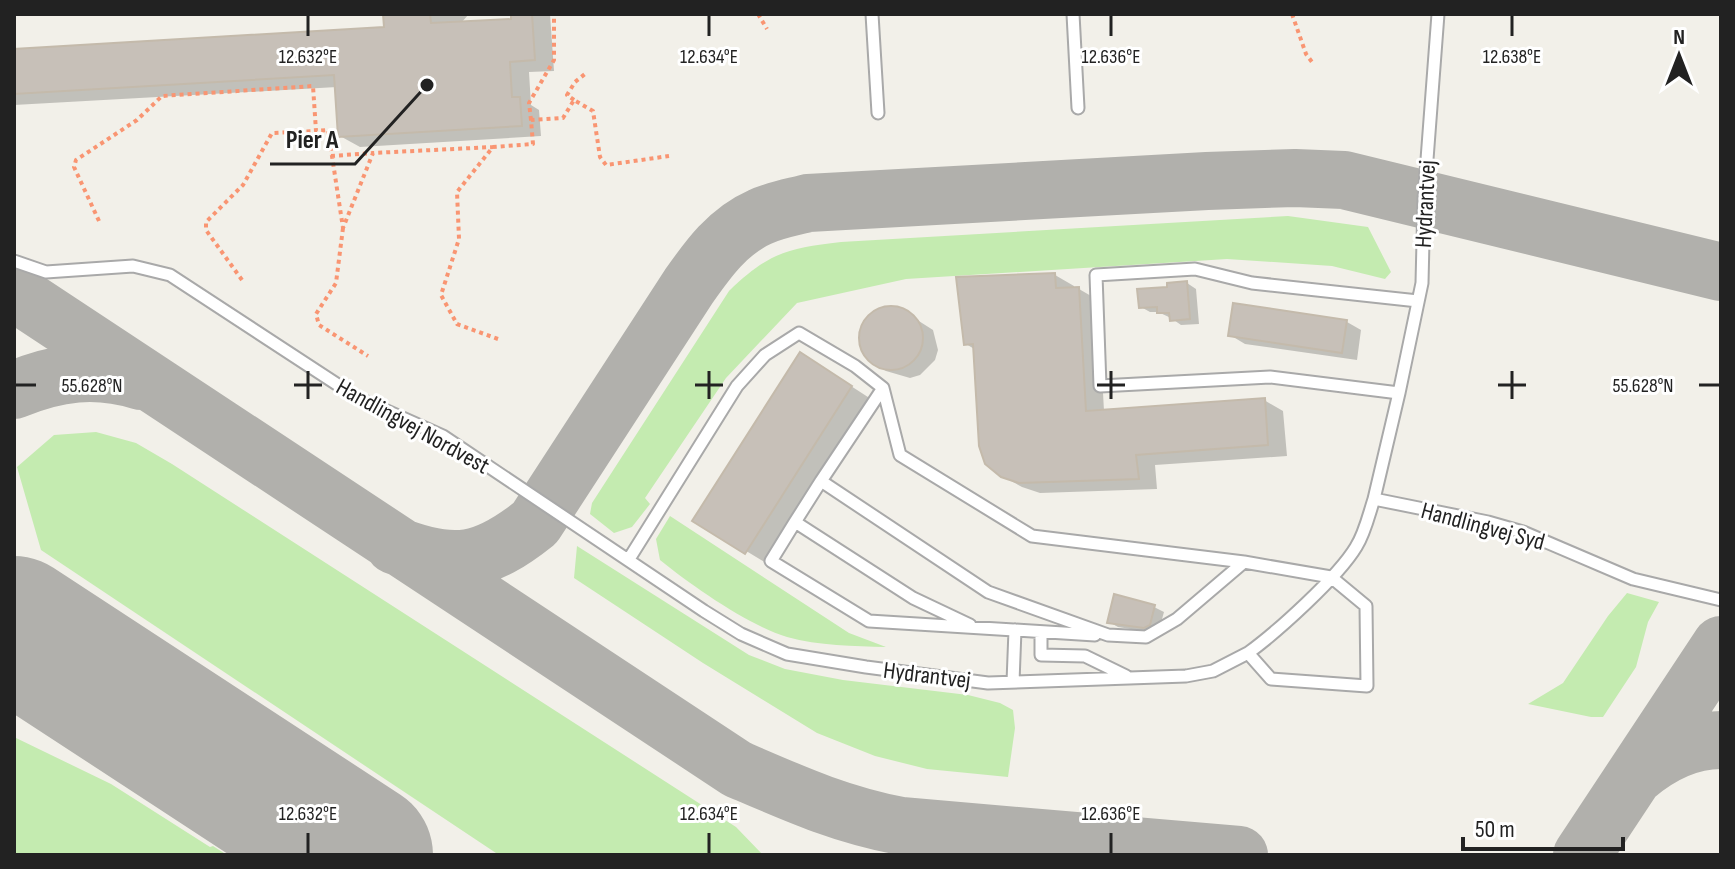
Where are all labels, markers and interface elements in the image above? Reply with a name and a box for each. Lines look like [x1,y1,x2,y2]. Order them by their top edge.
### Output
north arrow [1639,16,1719,96]
text: N [1673,24,1685,51]
text: 12.632°E [279,45,337,69]
text: 12.634°E [680,45,738,69]
text: 12.636°E [1082,45,1140,69]
text: 12.638°E [1483,45,1541,69]
callout: Pier A [270,114,355,164]
text: Pier A [286,125,339,156]
street label: Hydrantvej [1409,159,1442,249]
street label: Handlingvej Nordvest [331,372,495,481]
text: 55.628°N [61,374,123,398]
text: 55.628°N [1612,374,1674,398]
street label: Handlingvej Syd [1418,496,1548,557]
street label: Hydrantvej [882,656,972,695]
scale bar [1463,801,1623,851]
text: 12.632°E [279,802,337,826]
text: 12.634°E [680,802,738,826]
text: 12.636°E [1082,802,1140,826]
text: 50 m [1475,815,1515,844]

